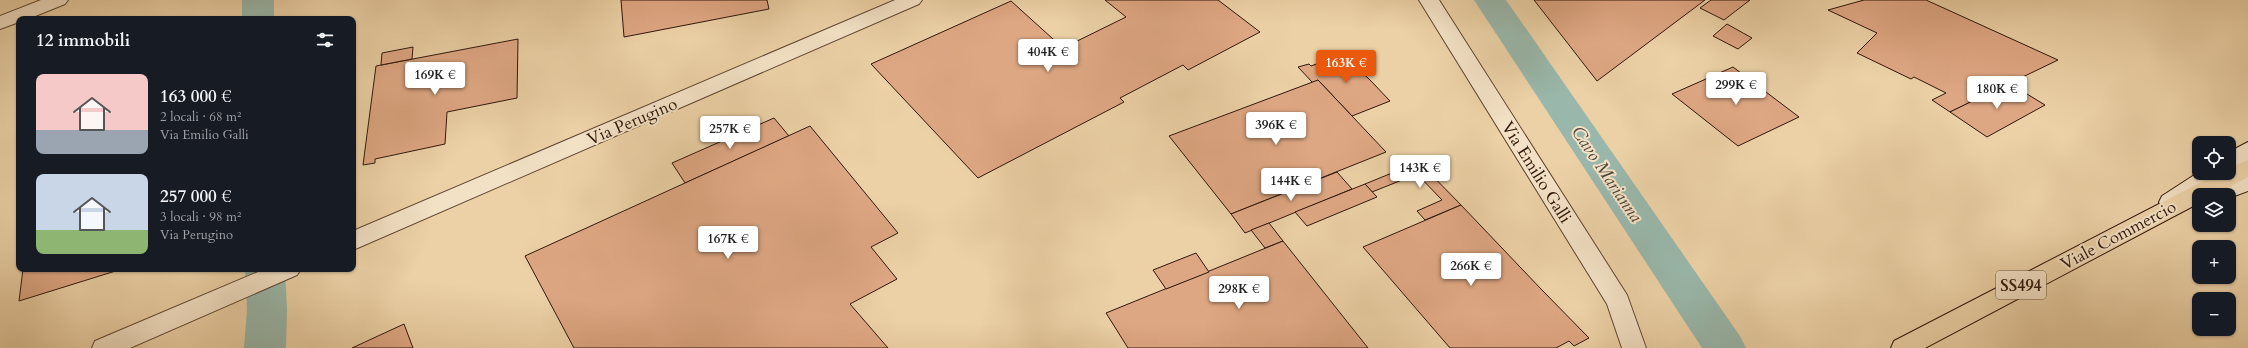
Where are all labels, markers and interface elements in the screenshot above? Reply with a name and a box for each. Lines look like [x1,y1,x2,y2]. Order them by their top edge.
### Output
text: 12 immobili [36,29,130,52]
icon: filters [314,29,336,51]
pin: 404K € [1015,39,1081,73]
text: 404K € [1027,43,1069,61]
pin: 163K € [1313,50,1379,84]
text: 163K € [1325,54,1367,72]
pin: 169K € [402,62,468,96]
text: 169K € [414,66,456,84]
pin: 299K € [1703,72,1769,106]
text: 299K € [1715,76,1757,94]
pin: 180K € [1964,76,2030,110]
text: 180K € [1976,80,2018,98]
text: 163 000 € [160,85,232,108]
icon: home [68,90,116,138]
street label: Via Perugino [584,92,681,151]
text: 2 locali · 68 m² [160,108,241,126]
pin: 396K € [1243,112,1309,146]
pin: 257K € [697,116,763,150]
text: 396K € [1255,116,1297,134]
street label: Via Emilio Galli [1496,117,1577,228]
text: 257K € [709,120,751,138]
water label: Cavo Marianna [1565,121,1648,227]
text: Via Emilio Galli [160,126,249,144]
map controls [2192,136,2236,336]
button: locate [2192,136,2236,180]
pin: 143K € [1387,155,1453,189]
text: 143K € [1399,159,1441,177]
pin: 144K € [1258,168,1324,202]
text: 144K € [1270,172,1312,190]
text: 257 000 € [160,185,232,208]
button: layers [2192,188,2236,232]
icon: home [68,190,116,238]
street label: Viale Commercio [2056,195,2180,276]
text: 3 locali · 98 m² [160,208,241,226]
text: Via Perugino [160,226,233,244]
pin: 167K € [695,226,761,260]
text: 167K € [707,230,749,248]
button: + [2192,240,2236,284]
pin: 266K € [1438,253,1504,287]
text: 266K € [1450,257,1492,275]
road number: SS494 [1996,271,2046,299]
pin: 298K € [1206,276,1272,310]
text: 298K € [1218,280,1260,298]
button: − [2192,292,2236,336]

